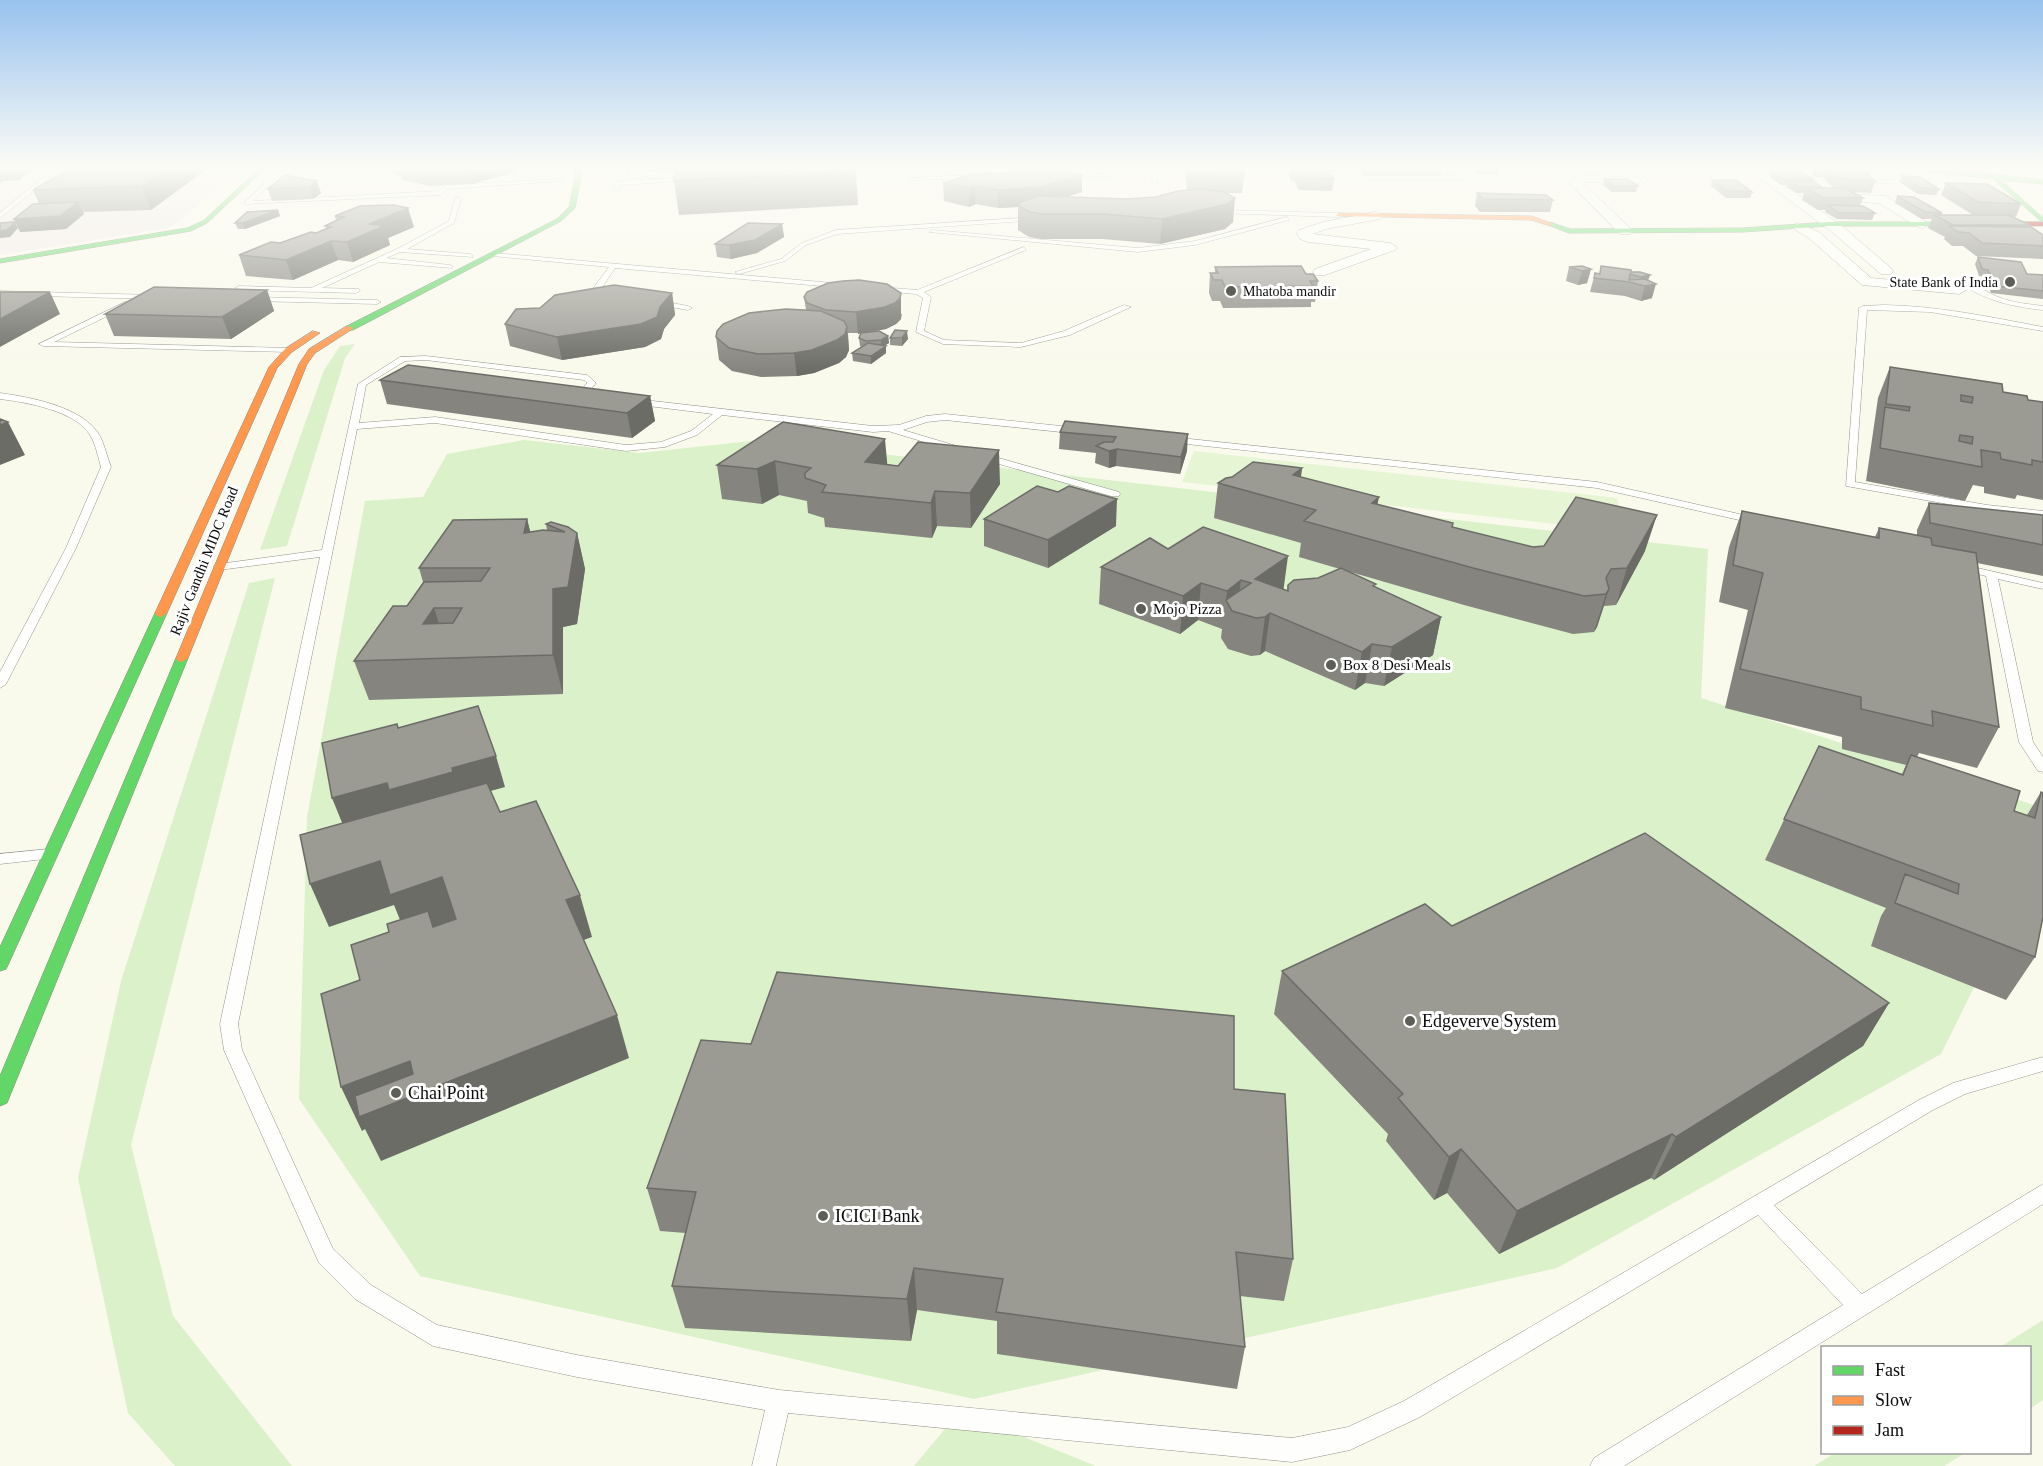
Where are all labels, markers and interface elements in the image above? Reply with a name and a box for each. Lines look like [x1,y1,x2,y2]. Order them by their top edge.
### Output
place label: State Bank of India [1890,275,1999,290]
marker: State Bank of India [2003,275,2017,289]
marker: Mhatoba mandir [1224,284,1238,298]
place label: Mhatoba mandir [1243,284,1336,299]
street label: Rajiv Gandhi MIDC Road [167,484,241,638]
place label: Mojo Pizza [1153,601,1222,617]
marker: Mojo Pizza [1134,602,1148,616]
place label: Box 8 Desi Meals [1343,657,1451,673]
marker: Box 8 Desi Meals [1324,658,1338,672]
place label: Edgeverve System [1422,1011,1556,1031]
marker: Edgeverve System [1403,1014,1417,1028]
place label: Chai Point [408,1083,485,1103]
marker: Chai Point [389,1086,403,1100]
place label: ICICI Bank [835,1206,920,1226]
marker: ICICI Bank [816,1209,830,1223]
legend [1821,1346,2031,1454]
text: Fast [1875,1360,1905,1380]
text: Slow [1875,1390,1912,1410]
text: Jam [1875,1420,1904,1440]

